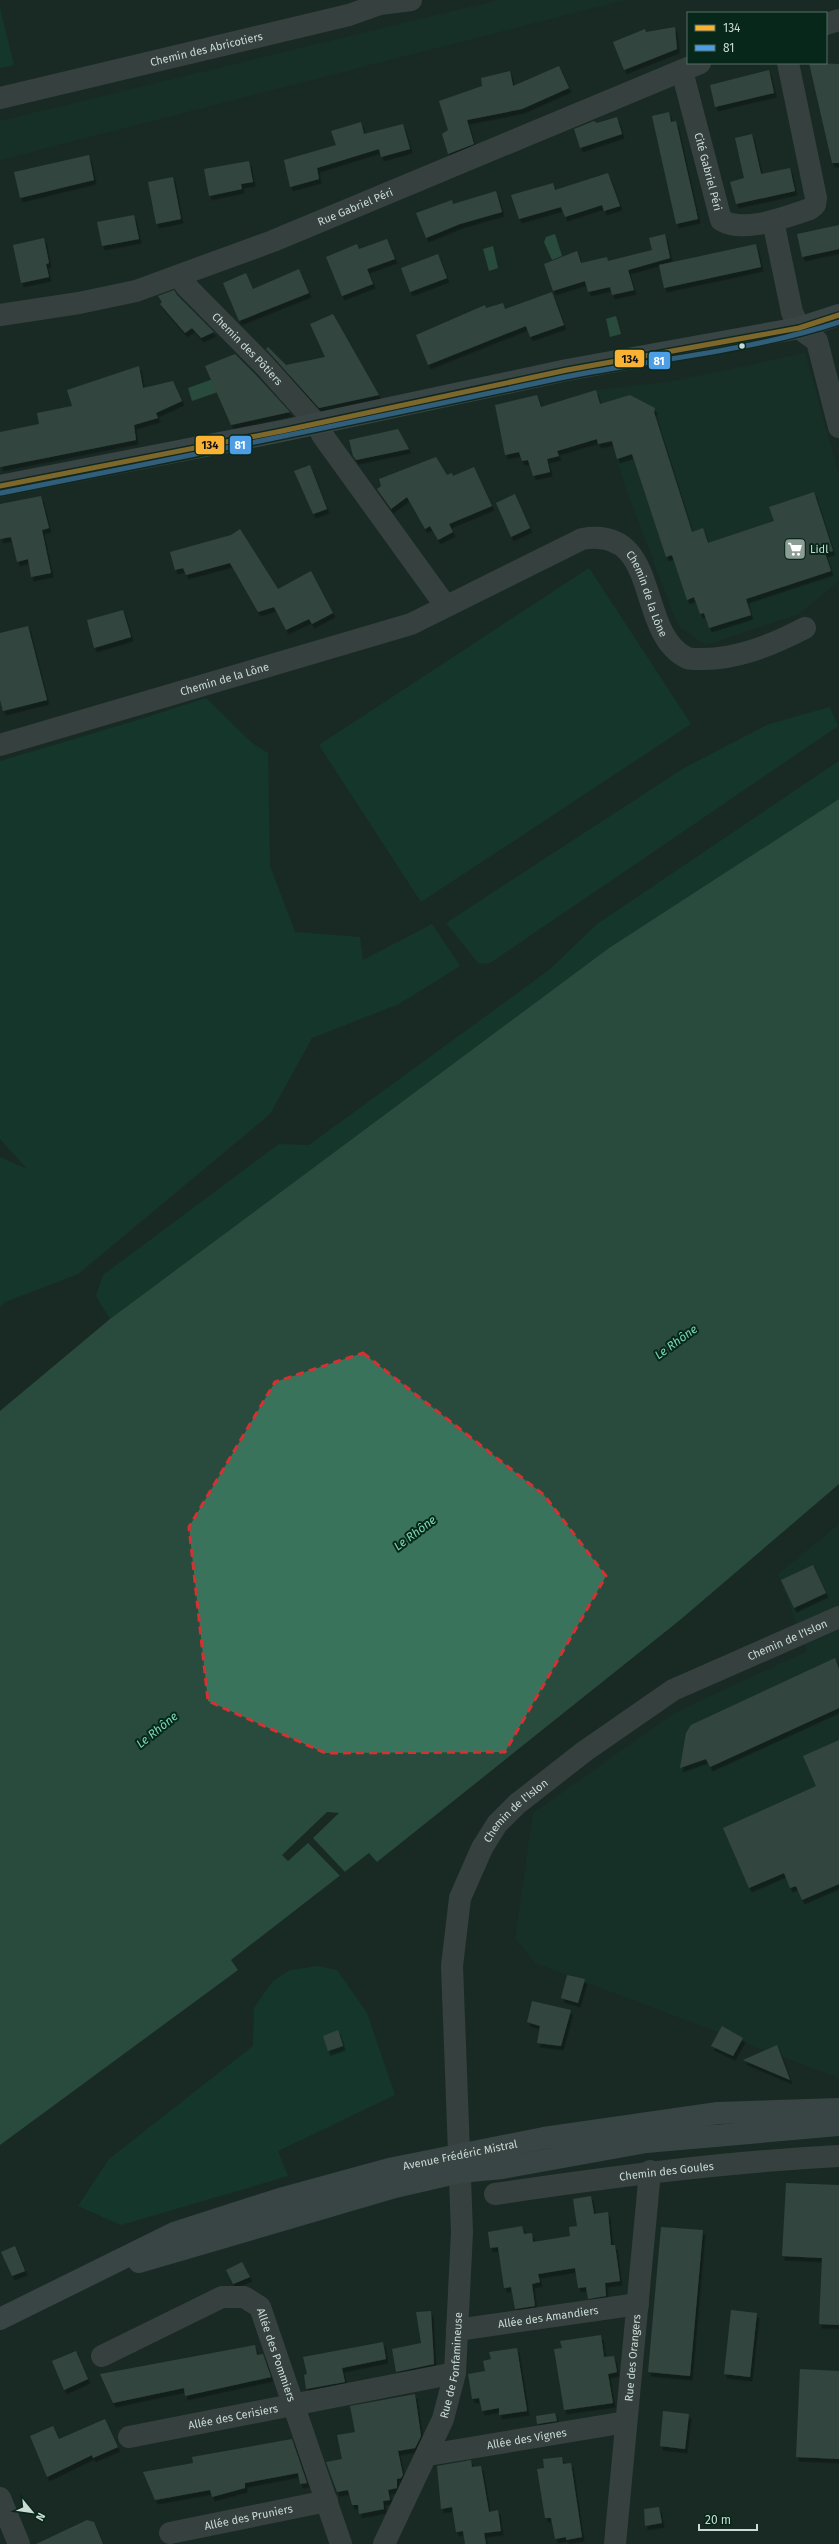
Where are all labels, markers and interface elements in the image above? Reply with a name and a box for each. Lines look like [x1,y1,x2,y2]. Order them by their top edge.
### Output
legend [687,12,827,64]
text: 134 [723,21,741,35]
street label: Chemin des Abricotiers [149,29,264,69]
text: 81 [723,41,734,55]
street label: Cité Gabriel Péri [692,131,725,212]
street label: Rue Gabriel Péri [316,185,395,228]
street label: Chemin des Pôtiers [209,310,285,388]
unlabelled marker [737,341,747,351]
line badge: 134 [614,349,645,368]
line badge: 81 [648,351,671,370]
text: 134 [621,353,639,366]
text: 81 [653,355,665,368]
line badge: 134 [195,435,225,455]
line badge: 81 [229,435,252,455]
text: 134 [201,439,219,452]
text: 81 [234,439,246,452]
supermarket icon: Lidl [782,536,808,562]
place label: Lidl [810,543,828,556]
street label: Chemin de la Lône [623,548,670,639]
street label: Chemin de la Lône [178,660,270,698]
water label: Le Rhône [652,1322,700,1362]
water label: Le Rhône [391,1513,439,1553]
street label: Chemin de l'Islon [745,1616,829,1663]
water label: Le Rhône [133,1709,181,1751]
street label: Chemin de l'Islon [481,1776,550,1845]
street label: Avenue Frédéric Mistral [402,2137,518,2173]
street label: Chemin des Goules [618,2159,714,2183]
street label: Allée des Amandiers [497,2303,599,2331]
street label: Allée des Pommiers [254,2306,298,2403]
street label: Rue de Fonfamineuse [437,2312,465,2420]
street label: Rue des Orangers [622,2314,643,2402]
street label: Allée des Cerisiers [187,2401,279,2432]
street label: Allée des Vignes [486,2426,568,2452]
north arrow [12,2492,52,2532]
street label: Allée des Pruniers [203,2502,294,2532]
scale bar [699,2506,757,2532]
text: N [33,2510,48,2523]
text: 20 m [705,2513,731,2527]

